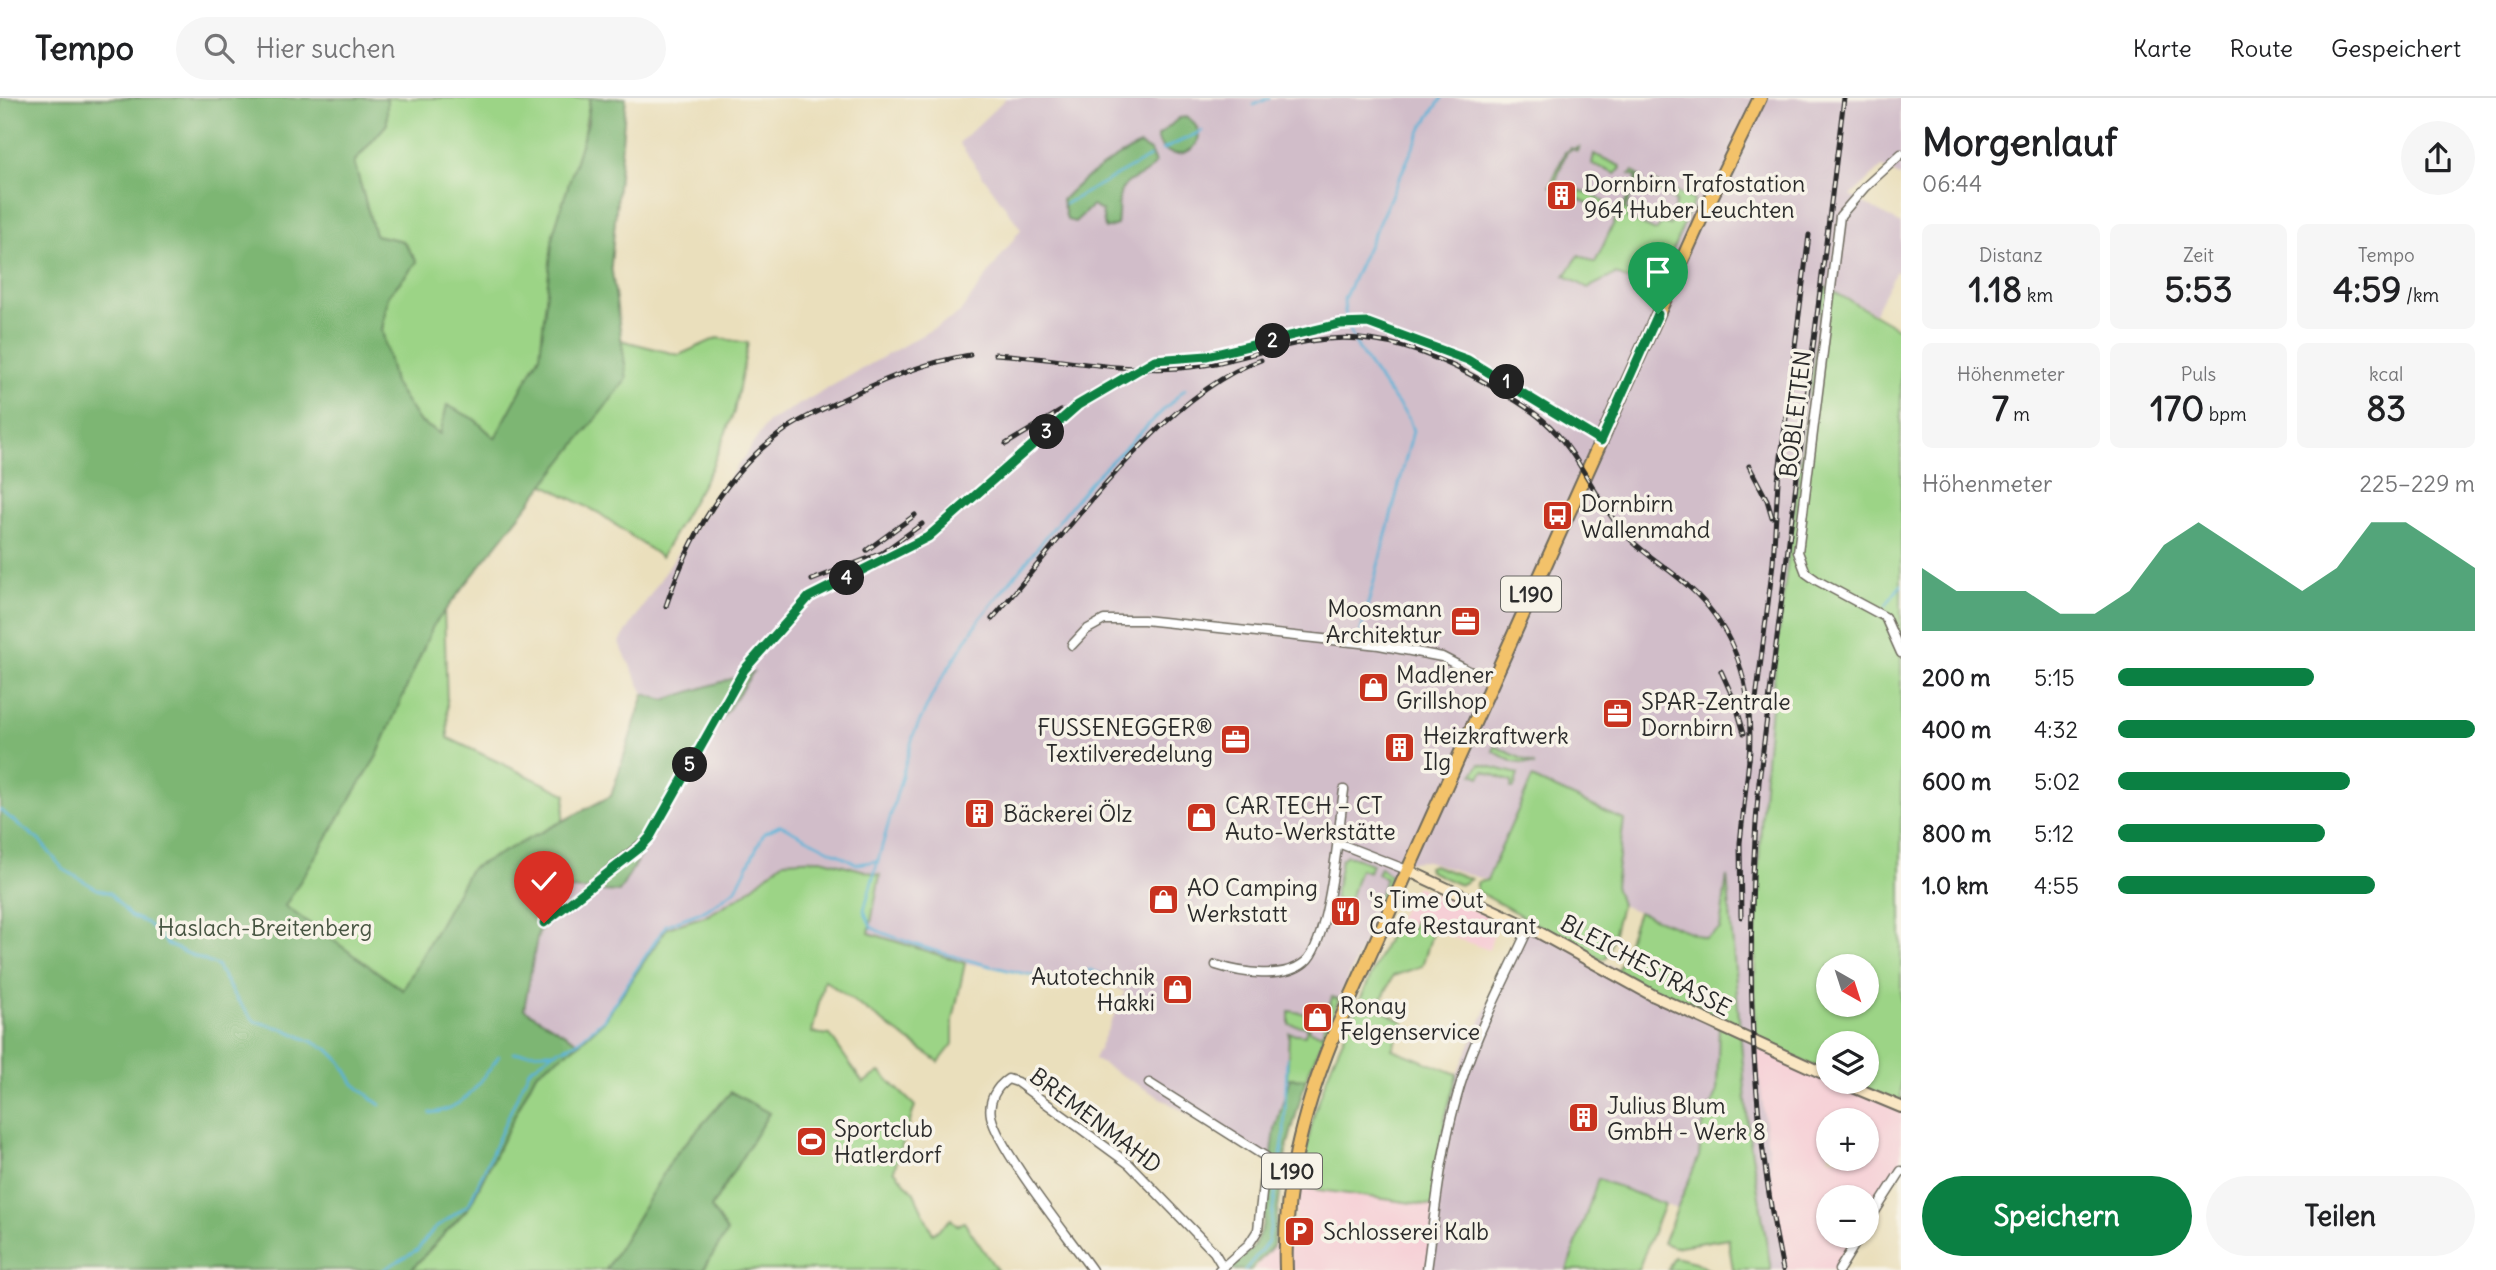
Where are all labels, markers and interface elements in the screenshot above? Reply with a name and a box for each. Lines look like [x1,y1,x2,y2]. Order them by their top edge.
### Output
search box [176,17,666,80]
text: Tempo [35,27,134,69]
icon: search [200,29,238,67]
text: Hier suchen [256,32,396,65]
text: Karte [2133,33,2192,63]
text: Route [2230,33,2293,63]
text: Gespeichert [2331,33,2461,63]
text: Morgenlauf [1922,119,2117,166]
button: share [2401,121,2475,195]
place label: Dornbirn Trafostation 964 Huber Leuchten [1584,169,1805,224]
text: 06:44 [1922,169,1982,198]
building icon: Dornbirn Trafostation 964 Huber Leuchten [1544,179,1578,213]
pin [1628,242,1688,314]
text: Distanz [1979,243,2043,267]
text: Zeit [2183,243,2214,267]
text: Tempo [2358,243,2415,267]
icon: arrive [1639,253,1677,291]
text: 1.18 [1968,267,2022,311]
text: 5:53 [2164,267,2233,311]
text: 4:59 [2333,267,2401,311]
text: km [2022,283,2053,307]
text: /km [2401,283,2439,307]
pin: 2 [1256,324,1290,358]
text: 2 [1267,328,1278,352]
street label: BOBLETTEN [1773,349,1817,479]
text: Höhenmeter [1957,362,2065,386]
text: Puls [2181,362,2216,386]
text: kcal [2369,362,2403,386]
pin: 1 [1490,364,1524,400]
text: 1 [1503,369,1510,393]
text: 7 [1992,386,2009,430]
text: 170 [2150,386,2204,430]
text: 83 [2366,386,2406,430]
text: m [2009,402,2030,426]
text: bpm [2204,402,2247,426]
pin: 3 [1030,414,1064,450]
text: 3 [1041,419,1052,443]
text: Höhenmeter [1922,469,2052,498]
text: 225–229 m [2359,469,2475,498]
place label: Dornbirn Wallenmahd [1581,489,1710,544]
bus stop icon: Dornbirn Wallenmahd [1541,499,1575,533]
pin: 4 [830,560,864,596]
text: 4 [841,565,852,589]
road number: L190 [1501,576,1561,612]
place label: Moosmann Architektur [1326,594,1443,649]
office icon: Moosmann Architektur [1448,604,1482,638]
place label: Madlener Grillshop [1396,660,1494,715]
text: 200 m [1922,663,1991,692]
text: 5:15 [2034,663,2075,692]
shop icon: Madlener Grillshop [1356,670,1390,704]
place label: SPAR-Zentrale Dornbirn [1641,687,1791,742]
office icon: SPAR-Zentrale Dornbirn [1601,697,1635,731]
place label: FUSSENEGGER® Textilveredelung [1037,713,1213,768]
text: 400 m [1922,715,1991,744]
text: 4:32 [2034,715,2078,744]
place label: Heizkraftwerk Ilg [1423,721,1569,776]
office icon: FUSSENEGGER® Textilveredelung [1219,723,1253,757]
building icon: Heizkraftwerk Ilg [1383,731,1417,765]
pin: 5 [672,748,708,782]
text: 5 [684,752,695,776]
text: 600 m [1922,767,1991,796]
text: 5:02 [2034,767,2080,796]
place label: CAR TECH – CT Auto-Werkstätte [1225,791,1396,846]
building icon: Bäckerei Ölz [963,796,997,830]
place label: Bäckerei Ölz [1003,799,1132,828]
shop icon: CAR TECH – CT Auto-Werkstätte [1185,801,1219,835]
text: 800 m [1922,819,1991,848]
text: 5:12 [2034,819,2074,848]
pin [514,851,574,923]
icon: check [525,862,563,900]
text: 1.0 km [1922,871,1988,900]
text: 4:55 [2034,871,2079,900]
place label: AO Camping Werkstatt [1187,873,1318,928]
shop icon: AO Camping Werkstatt [1147,883,1181,917]
place label: 's Time Out Cafe Restaurant [1369,885,1536,940]
restaurant icon: 's Time Out Cafe Restaurant [1329,895,1363,929]
street label: BLEICHESTRASSE [1556,908,1736,1022]
park label: Haslach-Breitenberg [158,913,372,942]
north arrow [1816,954,1880,1017]
map controls [1816,954,1879,1248]
place label: Autotechnik Hakki [1031,962,1155,1017]
shop icon: Autotechnik Hakki [1161,972,1195,1006]
place label: Ronay Felgenservice [1340,991,1480,1046]
shop icon: Ronay Felgenservice [1300,1001,1334,1035]
button: layers [1816,1031,1879,1094]
street label: BREMENMAHD [1024,1061,1168,1179]
place label: Julius Blum GmbH - Werk 8 [1607,1091,1766,1146]
building icon: Julius Blum GmbH - Werk 8 [1567,1101,1601,1135]
button: + [1816,1108,1879,1171]
place label: Sportclub Hatlerdorf [834,1114,942,1169]
sports icon: Sportclub Hatlerdorf [794,1124,828,1158]
road number: L190 [1262,1154,1322,1188]
button: Speichern [1922,1176,2192,1256]
button: Teilen [2206,1176,2475,1256]
button: − [1816,1185,1879,1248]
parking icon: Schlosserei Kalb [1283,1214,1317,1248]
place label: Schlosserei Kalb [1323,1217,1489,1246]

